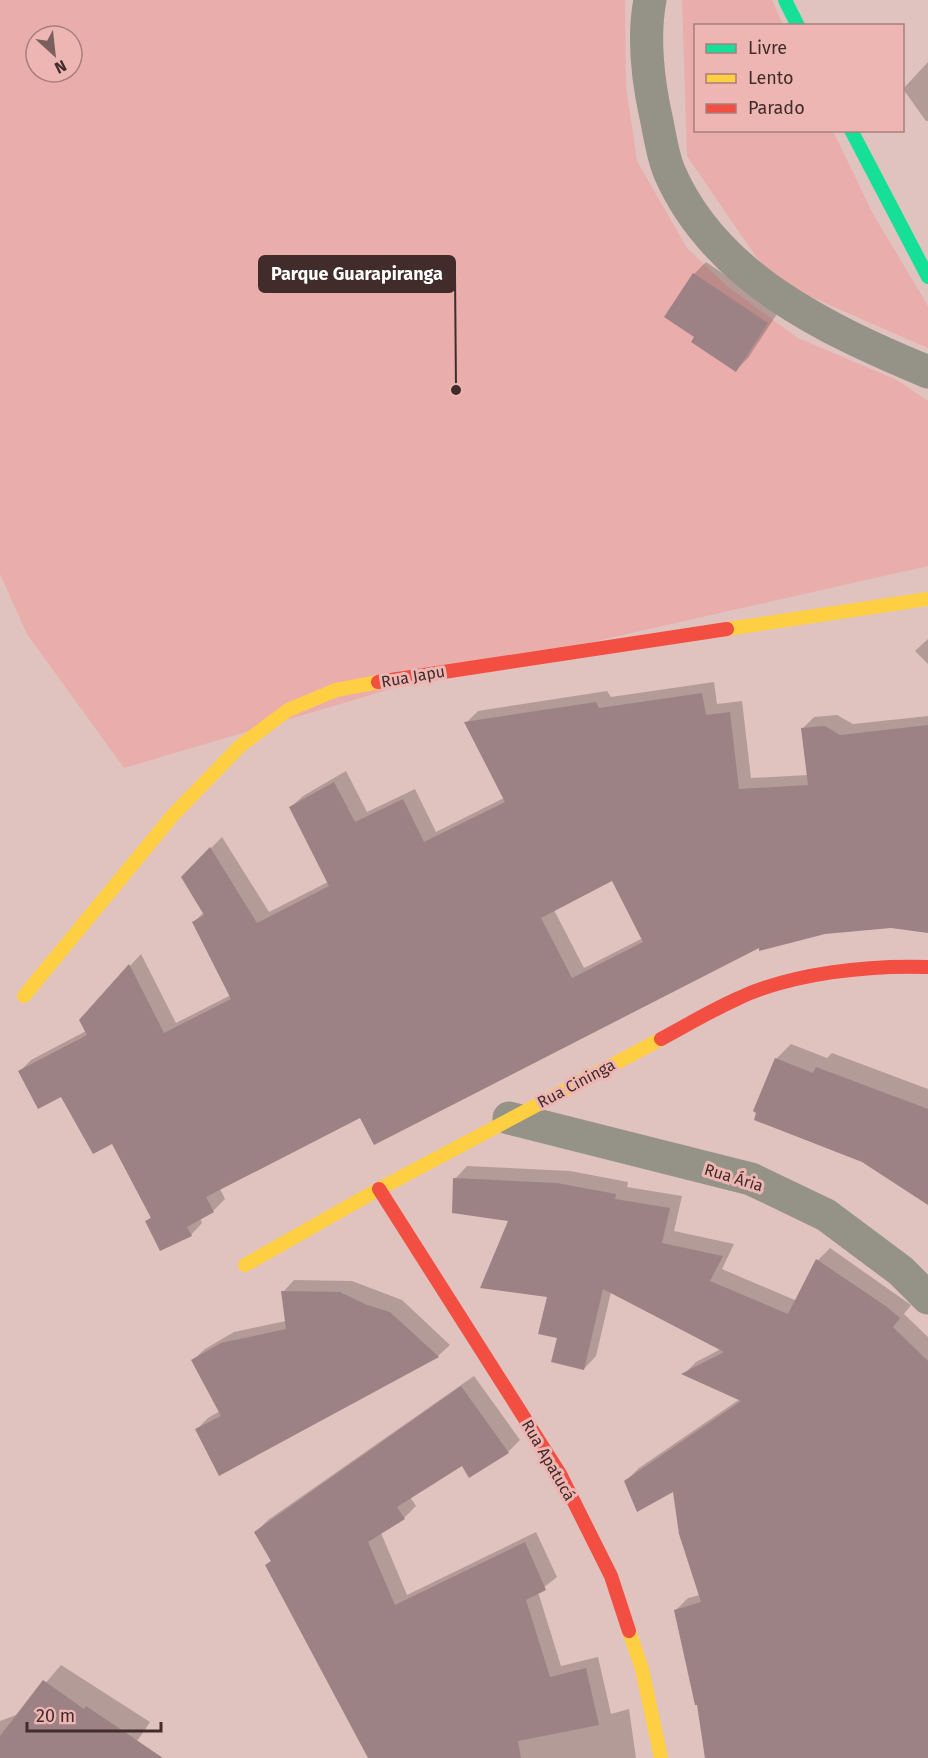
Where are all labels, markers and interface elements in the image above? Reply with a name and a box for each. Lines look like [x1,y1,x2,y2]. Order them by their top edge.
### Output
north arrow [24,24,84,84]
legend [694,24,904,132]
text: Livre [748,37,787,59]
text: N [52,56,70,78]
text: Lento [748,67,794,89]
text: Parado [748,97,805,119]
callout: Parque Guarapiranga [259,256,455,292]
text: Parque Guarapiranga [271,263,443,285]
street label: Rua Japu [380,662,446,691]
street label: Rua Cininga [534,1055,618,1112]
street label: Rua Ária [702,1159,766,1195]
street label: Rua Apatucá [518,1416,579,1504]
scale bar [27,1695,160,1733]
text: 20 m [36,1705,75,1727]

